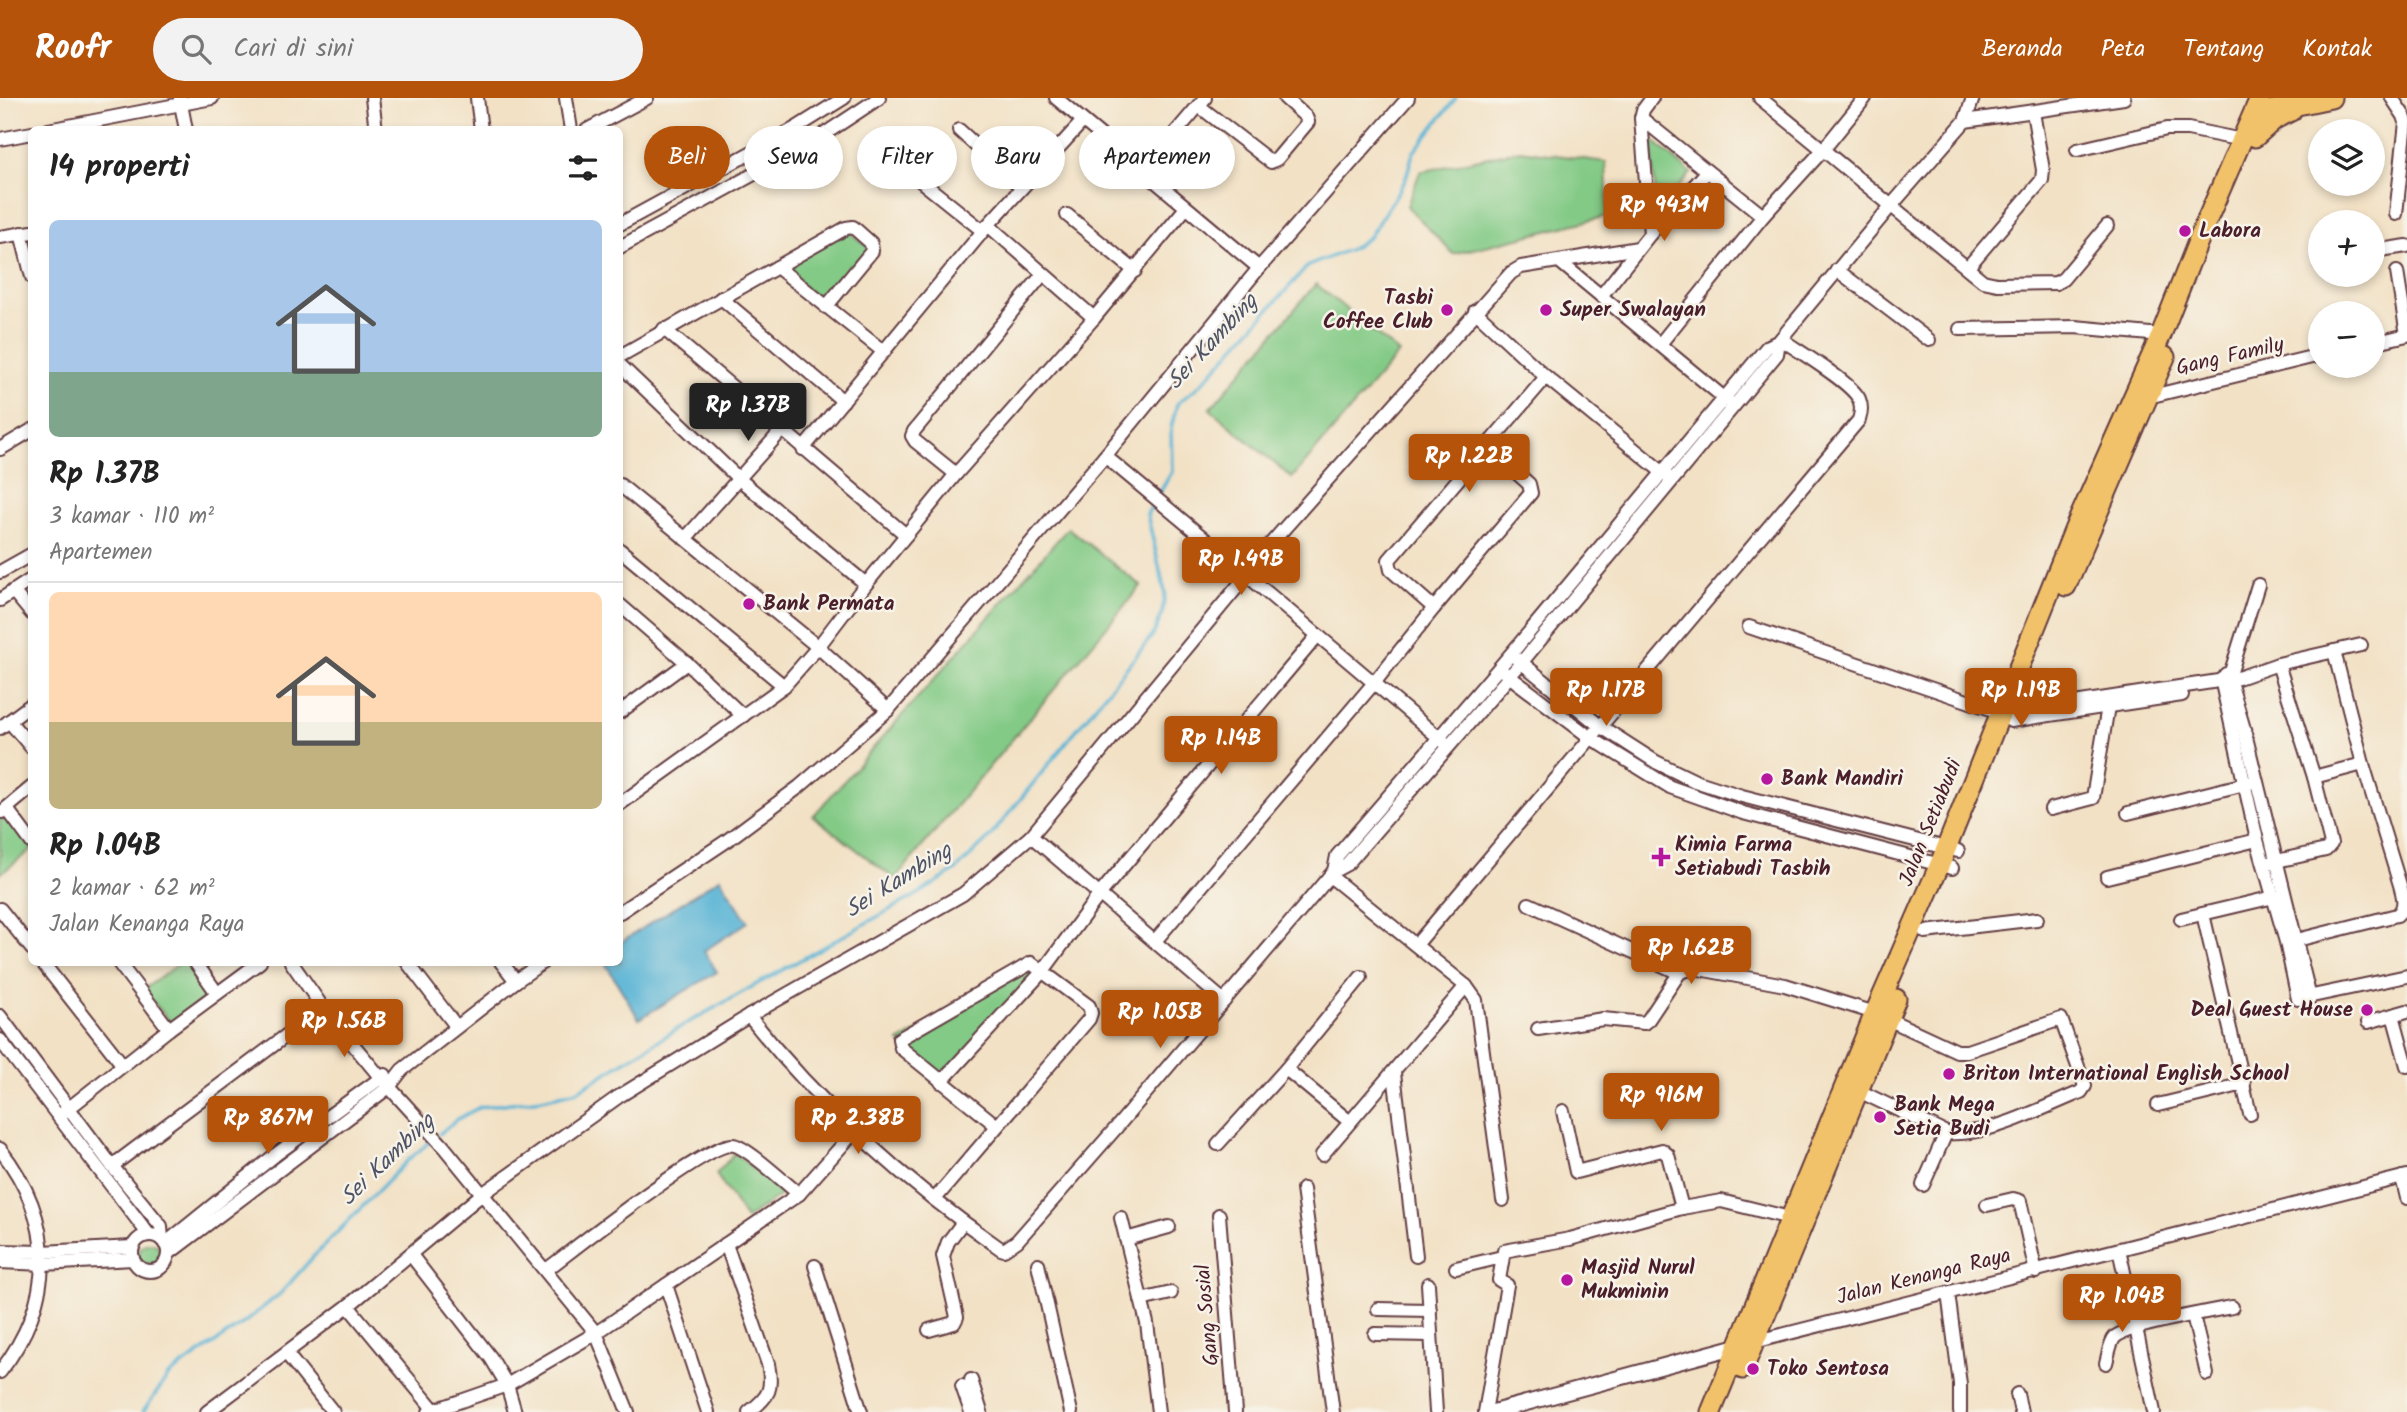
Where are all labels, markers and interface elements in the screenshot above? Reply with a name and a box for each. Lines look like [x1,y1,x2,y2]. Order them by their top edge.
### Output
search box [153,18,643,81]
text: Roofr [35,23,111,76]
text: Cari di sini [233,28,353,70]
icon: search [177,30,215,68]
text: Beranda [1981,30,2063,69]
text: Peta [2101,30,2145,69]
text: Tentang [2183,30,2264,69]
text: Kontak [2302,30,2372,69]
map controls [2308,119,2385,378]
button: layers [2308,119,2385,196]
chip: Beli [644,126,730,189]
chip: Sewa [744,126,843,189]
chip: Filter [857,126,957,189]
chip: Baru [971,126,1065,189]
chip: Apartemen [1079,126,1235,189]
text: 14 properti [49,144,190,192]
icon: filters [564,149,602,187]
pin: Rp 943M [1599,184,1729,243]
text: Rp 943M [1619,188,1709,224]
button: + [2308,210,2385,287]
place label: Labora [2199,215,2261,248]
marker: Labora [2177,223,2193,239]
icon: home [263,266,389,392]
place label: Tasbi Coffee Club [1323,282,1434,339]
water label: Sei Kambing [1159,284,1269,398]
place label: Super Swalayan [1560,294,1706,327]
button: − [2308,301,2385,378]
marker: Tasbi Coffee Club [1439,302,1455,318]
marker: Super Swalayan [1538,302,1554,318]
street label: Gang Family [2173,329,2287,385]
pin: Rp 1.37B [676,384,820,443]
text: Rp 1.37B [705,388,791,424]
pin: Rp 1.22B [1397,434,1541,494]
text: Rp 1.22B [1425,439,1513,475]
text: Rp 1.37B [49,451,160,499]
text: 3 kamar · 110 m² [49,499,214,535]
text: Apartemen [49,535,153,571]
pin: Rp 1.49B [1169,538,1313,597]
text: Rp 1.49B [1198,542,1284,578]
place label: Bank Permata [763,588,895,621]
marker: Bank Permata [741,596,757,612]
icon: home [263,638,389,764]
pin: Rp 1.17B [1534,668,1678,728]
pin: Rp 1.19B [1949,668,2093,728]
text: Rp 1.17B [1566,673,1646,709]
text: Rp 1.19B [1981,673,2061,709]
pin: Rp 1.14B [1149,716,1293,776]
text: Rp 1.14B [1180,721,1262,757]
street label: Jalan Setiabudi [1891,754,1972,892]
place label: Bank Mandiri [1781,763,1903,796]
marker: Bank Mandiri [1759,771,1775,787]
text: Rp 1.04B [49,823,161,871]
place label: Kimia Farma Setiabudi Tasbih [1675,829,1831,886]
water label: Sei Kambing [838,833,961,928]
marker: Kimia Farma Setiabudi Tasbih [1653,849,1669,865]
text: 2 kamar · 62 m² [49,871,215,907]
text: Jalan Kenanga Raya [49,907,244,943]
pin: Rp 1.62B [1619,926,1763,986]
text: Rp 1.62B [1647,931,1735,967]
pin: Rp 1.05B [1088,990,1232,1050]
place label: Deal Guest House [2191,994,2353,1027]
text: Rp 1.05B [1117,995,1203,1031]
pin: Rp 1.56B [272,1000,416,1059]
marker: Deal Guest House [2359,1002,2375,1018]
text: Rp 1.56B [301,1004,387,1040]
place label: Briton International English School [1963,1058,2289,1091]
marker: Briton International English School [1941,1066,1957,1082]
pin: Rp 916M [1596,1074,1726,1133]
text: Rp 916M [1619,1078,1703,1114]
place label: Bank Mega Setia Budi [1894,1089,1995,1146]
pin: Rp 867M [203,1096,333,1156]
pin: Rp 2.38B [786,1096,930,1156]
text: Rp 867M [223,1101,313,1137]
text: Rp 2.38B [811,1101,905,1137]
water label: Sei Kambing [332,1104,445,1215]
marker: Bank Mega Setia Budi [1872,1109,1888,1125]
street label: Jalan Kenanga Raya [1833,1239,2015,1315]
place label: Masjid Nurul Mukminin [1581,1252,1695,1309]
street label: Gang Sosial [1187,1263,1229,1367]
marker: Masjid Nurul Mukminin [1559,1272,1575,1288]
pin: Rp 1.04B [2050,1274,2194,1334]
text: Rp 1.04B [2079,1279,2165,1315]
place label: Toko Sentosa [1767,1353,1889,1386]
marker: Toko Sentosa [1745,1361,1761,1377]

